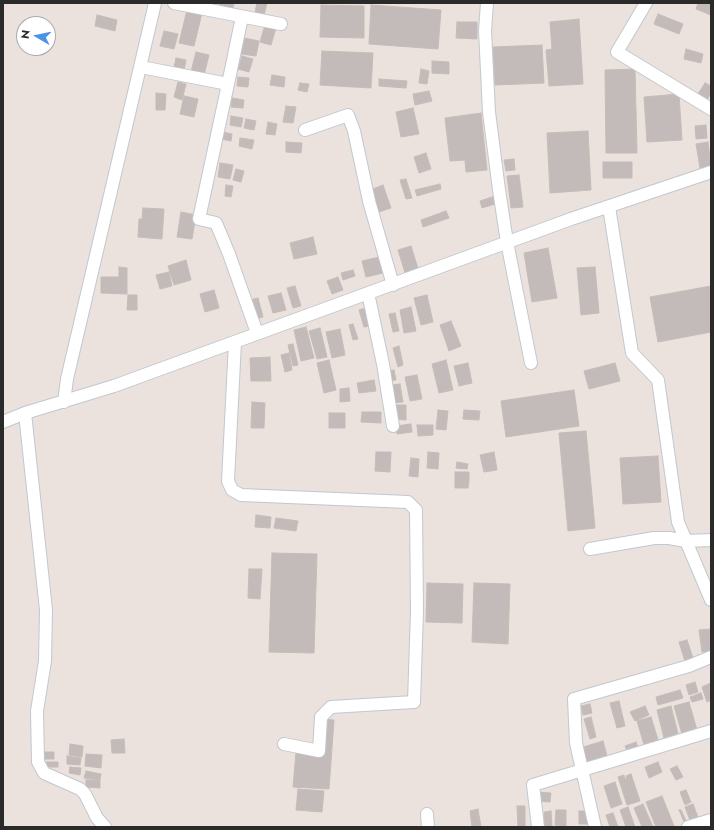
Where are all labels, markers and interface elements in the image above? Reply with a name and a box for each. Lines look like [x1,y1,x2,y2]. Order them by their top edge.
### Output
north arrow [16,16,56,56]
text: N [17,29,34,40]

